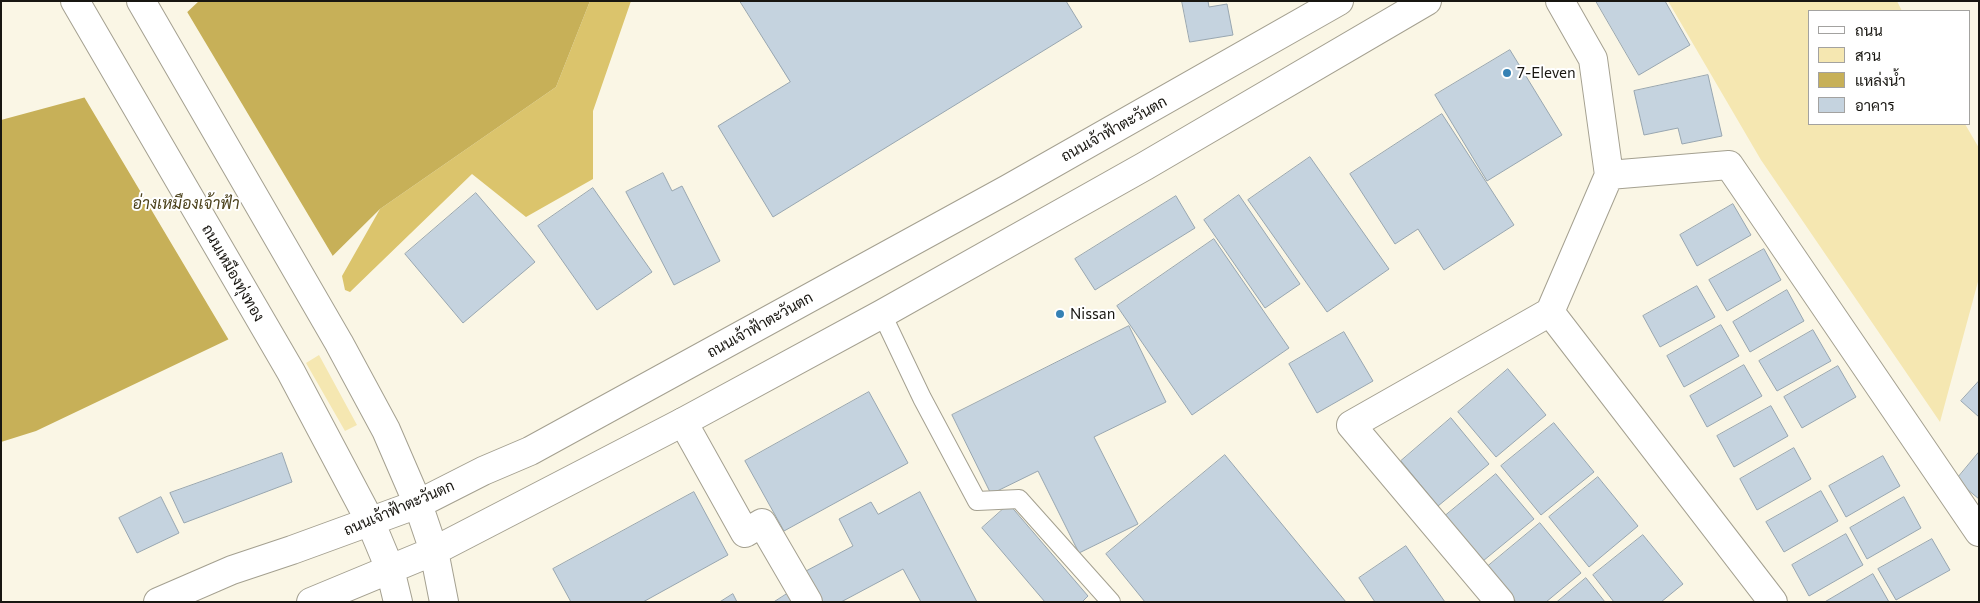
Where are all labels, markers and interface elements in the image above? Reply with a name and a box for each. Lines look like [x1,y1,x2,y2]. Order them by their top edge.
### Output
legend [1808,10,1970,125]
text: ถนน [1855,21,1883,39]
text: สวน [1855,46,1881,64]
place label: 7-Eleven [1517,64,1576,82]
marker: 7-Eleven [1501,67,1513,79]
text: แหล่งน้ำ [1855,71,1906,89]
street label: ถนนเจ้าฟ้าตะวันตก [1058,92,1170,166]
text: อาคาร [1855,96,1895,114]
water label: อ่างเหมืองเจ้าฟ้า [133,194,239,214]
street label: ถนนเหมืองทุ่งทอง [198,221,268,325]
street label: ถนนเจ้าฟ้าตะวันตก [704,288,816,362]
place label: Nissan [1070,305,1115,323]
marker: Nissan [1054,308,1066,320]
street label: ถนนเจ้าฟ้าตะวันตก [341,477,457,539]

